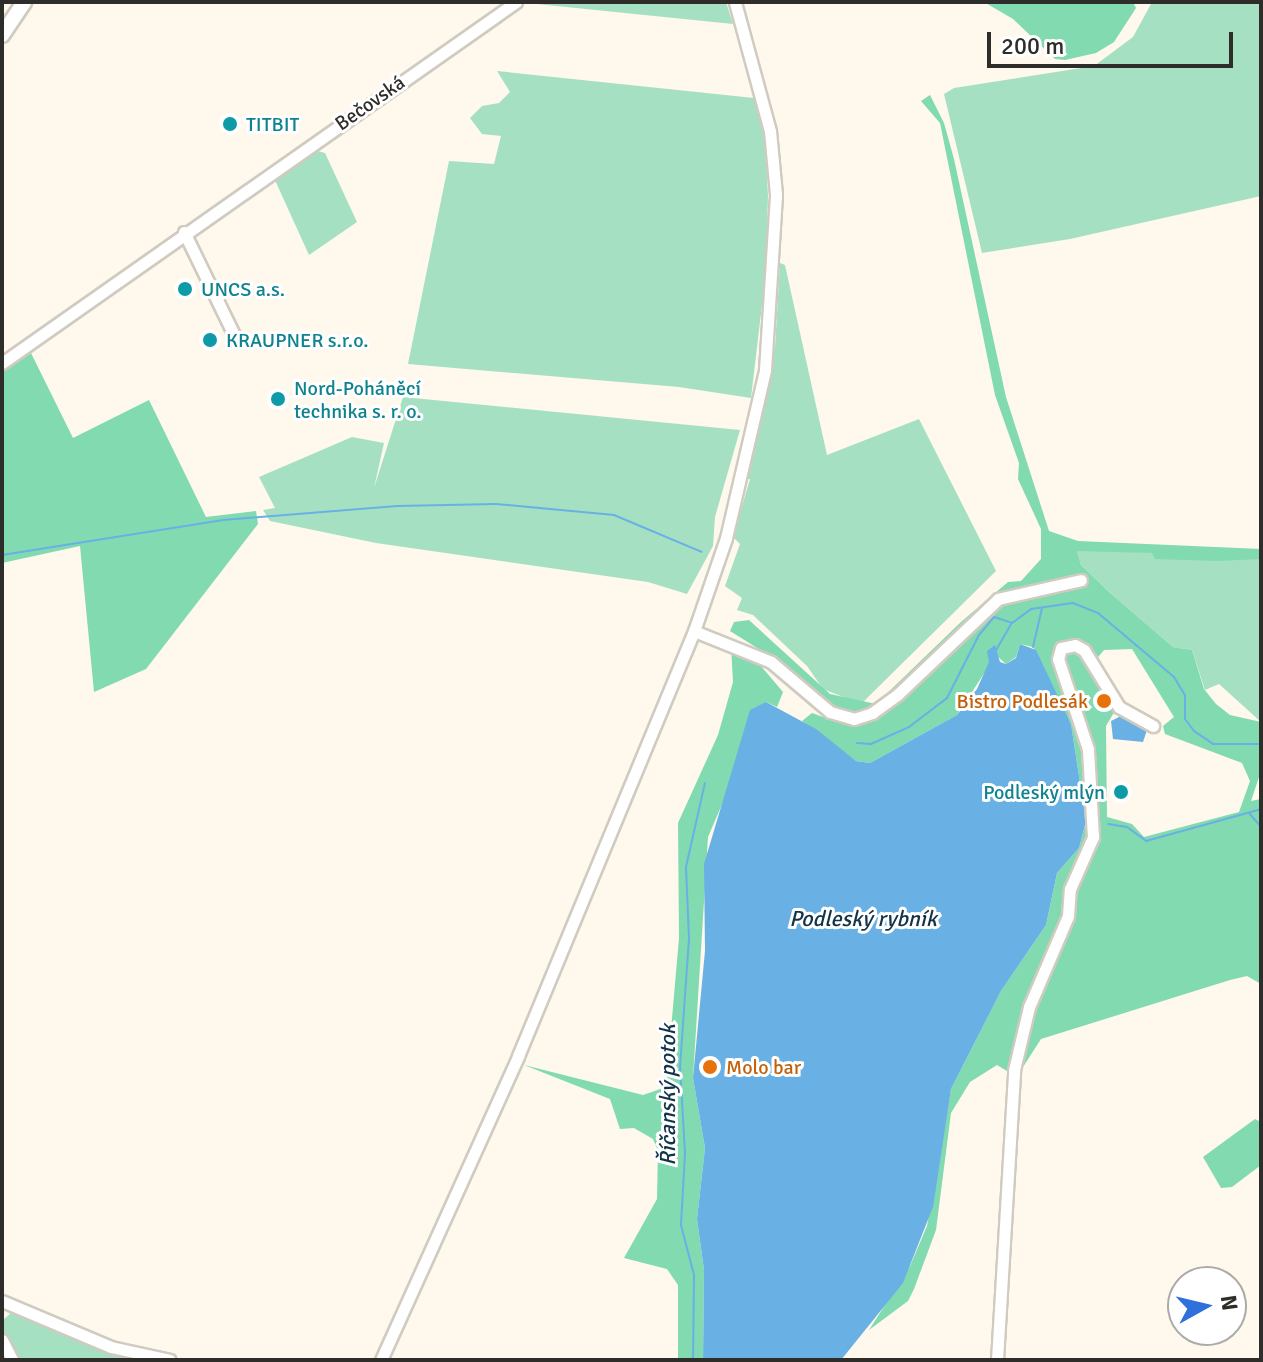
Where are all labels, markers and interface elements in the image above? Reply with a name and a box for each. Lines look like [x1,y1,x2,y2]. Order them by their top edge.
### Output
scale bar [991,16,1237,66]
text: 200 m [1001,31,1064,61]
street label: Bečovská [330,70,410,136]
place label: TITBIT [246,112,299,136]
marker: TITBIT [221,115,239,133]
place label: UNCS a.s. [201,277,285,301]
marker: UNCS a.s. [176,280,194,298]
place label: KRAUPNER s.r.o. [226,328,369,352]
marker: KRAUPNER s.r.o. [201,331,219,349]
place label: Nord-Poháněcí technika s. r. o. [294,376,422,423]
marker: Nord-Poháněcí technika s. r. o. [269,390,287,408]
place label: Bistro Podlesák [957,689,1088,713]
marker: Bistro Podlesák [1095,692,1113,710]
place label: Podleský mlýn [983,780,1105,804]
marker: Podleský mlýn [1112,783,1130,801]
water label: Podleský rybník [789,906,937,932]
water label: Říčanský potok [655,1024,681,1166]
place label: Molo bar [726,1055,801,1079]
marker: Molo bar [701,1058,719,1076]
north arrow [1167,1266,1247,1346]
text: N [1215,1293,1244,1312]

